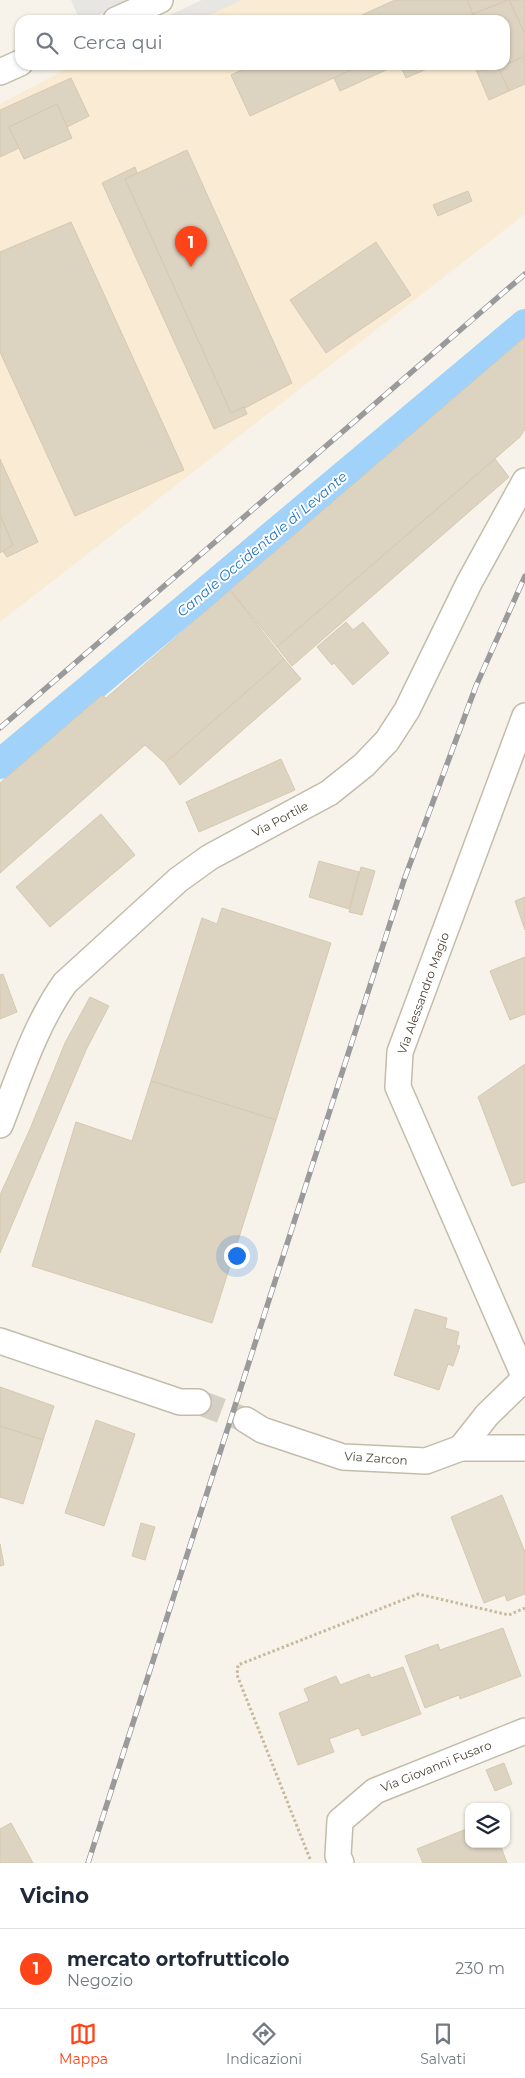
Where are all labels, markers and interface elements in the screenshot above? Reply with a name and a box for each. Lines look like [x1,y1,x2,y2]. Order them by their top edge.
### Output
search box [15,15,510,70]
icon: search [33,29,61,57]
text: Cerca qui [73,31,163,54]
pin: 1 [175,226,207,267]
water label: Canale Occidentale di Levante [173,467,351,621]
street label: Via Portile [249,798,311,840]
street label: Via Alessandro Magio [394,930,452,1056]
your location [224,1243,250,1269]
street label: Via Zarcon [344,1448,408,1468]
street label: Via Giovanni Fusaro [378,1737,494,1795]
map controls [465,1803,510,1848]
button: layers [465,1803,510,1848]
text: Vicino [20,1883,89,1908]
text: mercato ortofrutticolo [67,1948,289,1971]
text: 1 [33,1959,39,1978]
text: 230 m [455,1959,505,1978]
text: Negozio [67,1971,133,1990]
tab: Mappa [59,2020,108,2068]
tab: Indicazioni [226,2020,302,2068]
tab: Salvati [420,2020,466,2068]

